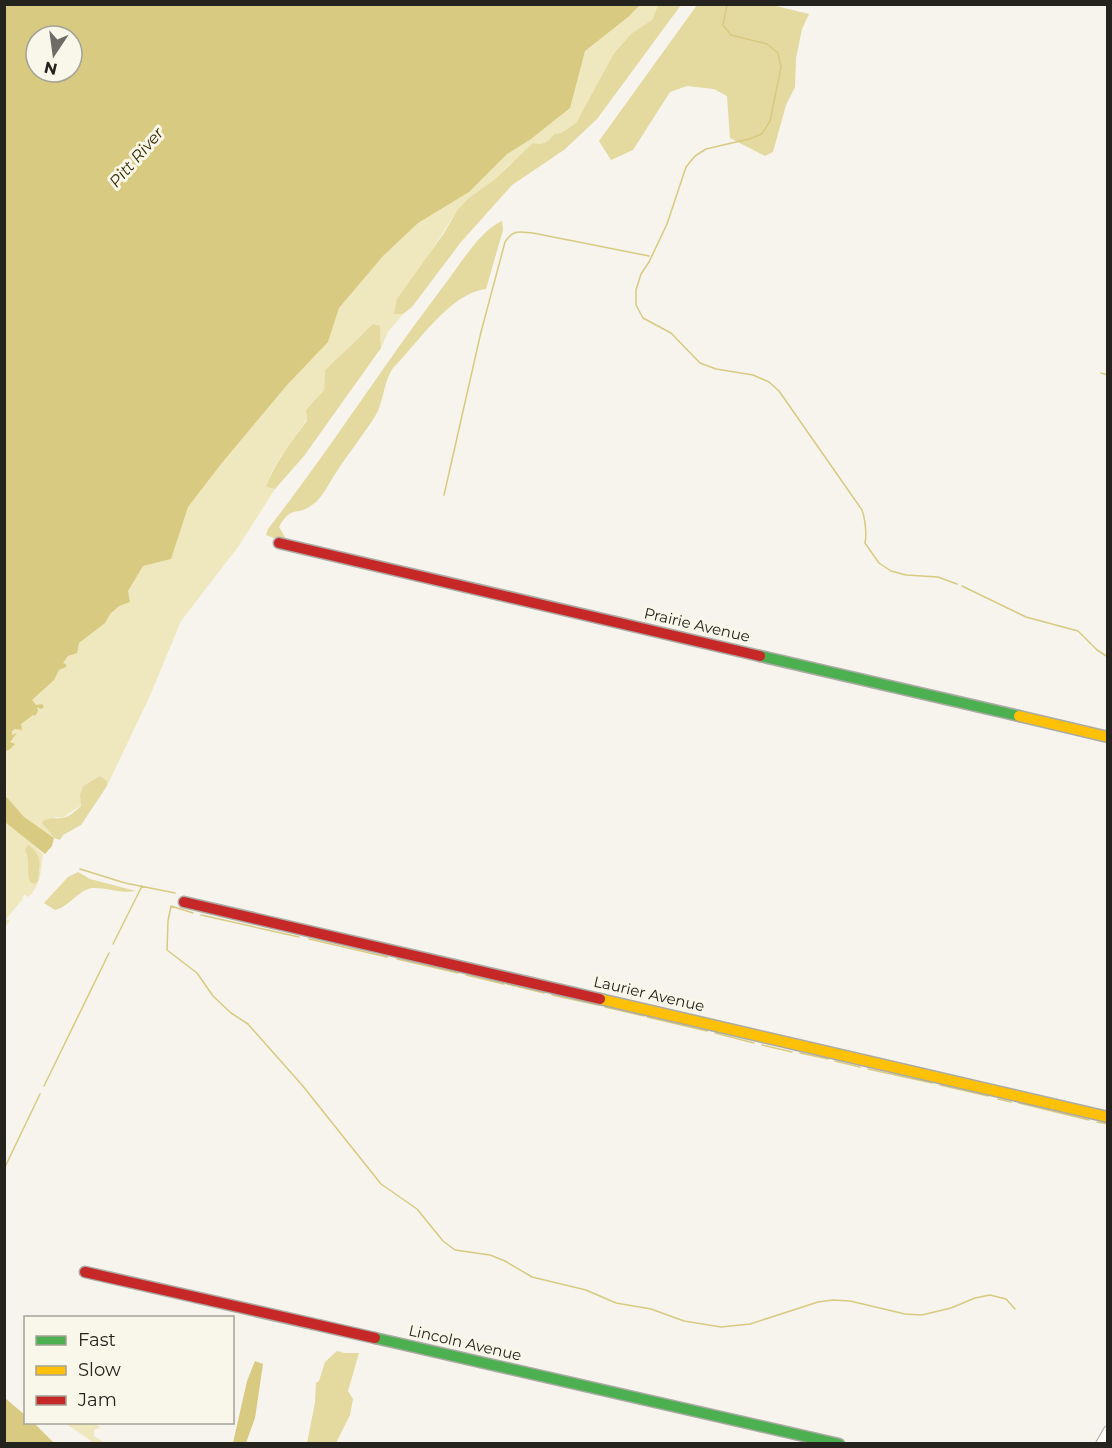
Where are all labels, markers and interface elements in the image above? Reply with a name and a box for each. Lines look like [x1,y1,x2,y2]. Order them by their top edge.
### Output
north arrow [24,24,84,84]
text: N [42,57,59,79]
water label: Pitt River [105,123,168,191]
street label: Prairie Avenue [642,603,752,646]
street label: Laurier Avenue [592,972,706,1016]
legend [24,1316,234,1424]
street label: Lincoln Avenue [407,1320,523,1365]
text: Fast [78,1329,116,1351]
text: Slow [78,1359,121,1381]
text: Jam [77,1389,117,1411]

